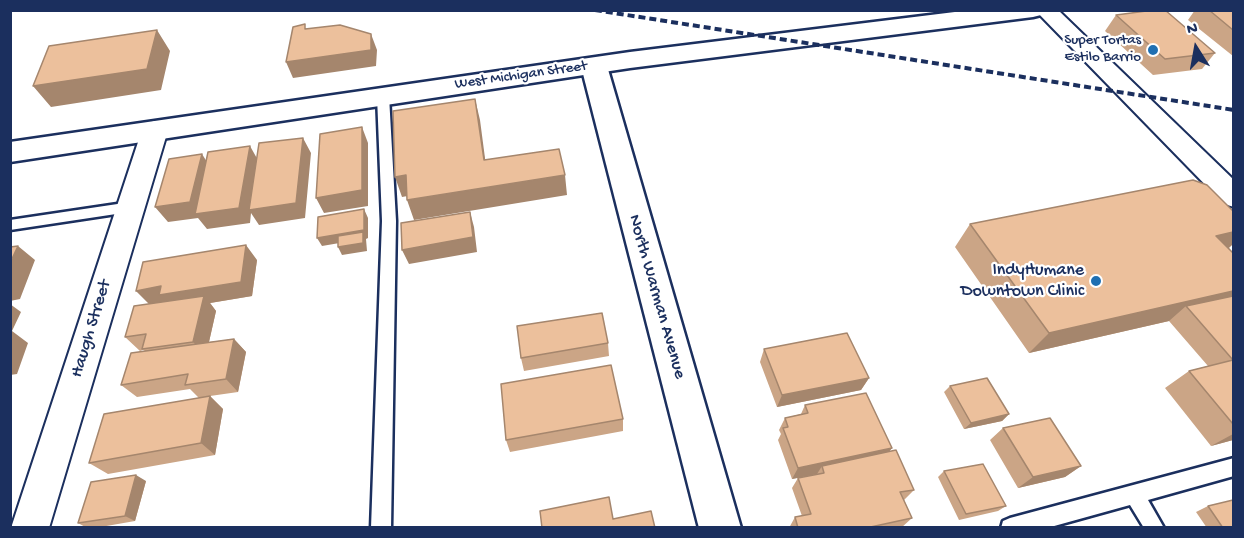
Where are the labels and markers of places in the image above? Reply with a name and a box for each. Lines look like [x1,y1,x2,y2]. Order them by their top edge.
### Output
place label: Super Tortas Estilo Barrio [1064,32,1141,67]
marker: Super Tortas Estilo Barrio [1146,43,1160,57]
place label: IndyHumane Downtown Clinic [961,260,1084,302]
marker: IndyHumane Downtown Clinic [1089,274,1103,288]

